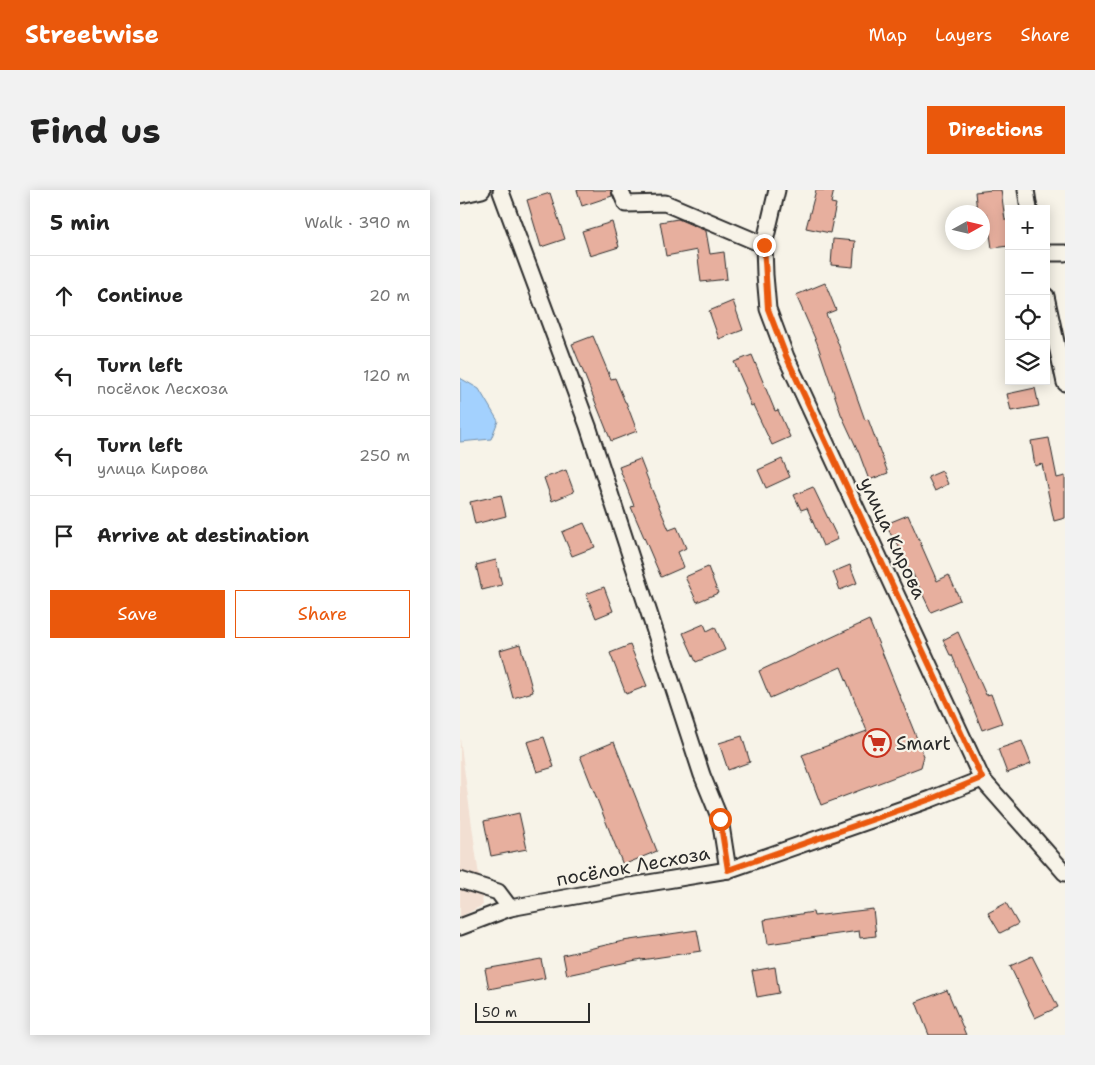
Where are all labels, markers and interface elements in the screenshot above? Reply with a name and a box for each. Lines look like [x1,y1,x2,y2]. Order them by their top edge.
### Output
text: Streetwise [25,19,159,51]
text: Map [869,23,907,47]
text: Layers [935,23,992,47]
text: Share [1020,23,1070,47]
button: Directions [927,106,1065,154]
text: Find us [30,107,161,154]
north arrow [945,205,990,250]
map controls [1005,205,1050,385]
button: + [1005,205,1050,250]
text: 5 min [50,209,110,237]
text: Walk · 390 m [304,212,410,233]
route end [753,234,776,257]
button: − [1005,250,1050,295]
icon: ahead [50,282,78,310]
text: Continue [97,283,183,308]
text: 20 m [369,285,410,306]
button: locate [1005,295,1050,340]
button: layers [1005,340,1050,385]
text: Turn left [97,353,183,378]
icon: left [50,362,78,390]
text: 120 m [363,365,410,386]
text: посёлок Лесхоза [97,378,228,399]
text: Turn left [97,433,183,458]
icon: left [50,442,78,470]
text: 250 m [359,445,410,466]
text: улица Кирова [97,458,208,479]
street label: улица Кирова [854,473,932,603]
icon: arrive [50,522,78,550]
text: Arrive at destination [97,523,309,548]
button: Save [50,590,225,638]
button: Share [235,590,410,638]
supermarket icon: Smart [862,728,892,758]
place label: Smart [896,731,951,756]
route start [709,808,732,831]
street label: посёлок Лесхоза [554,840,712,892]
scale bar [475,1000,590,1023]
text: 50 m [482,1003,517,1021]

